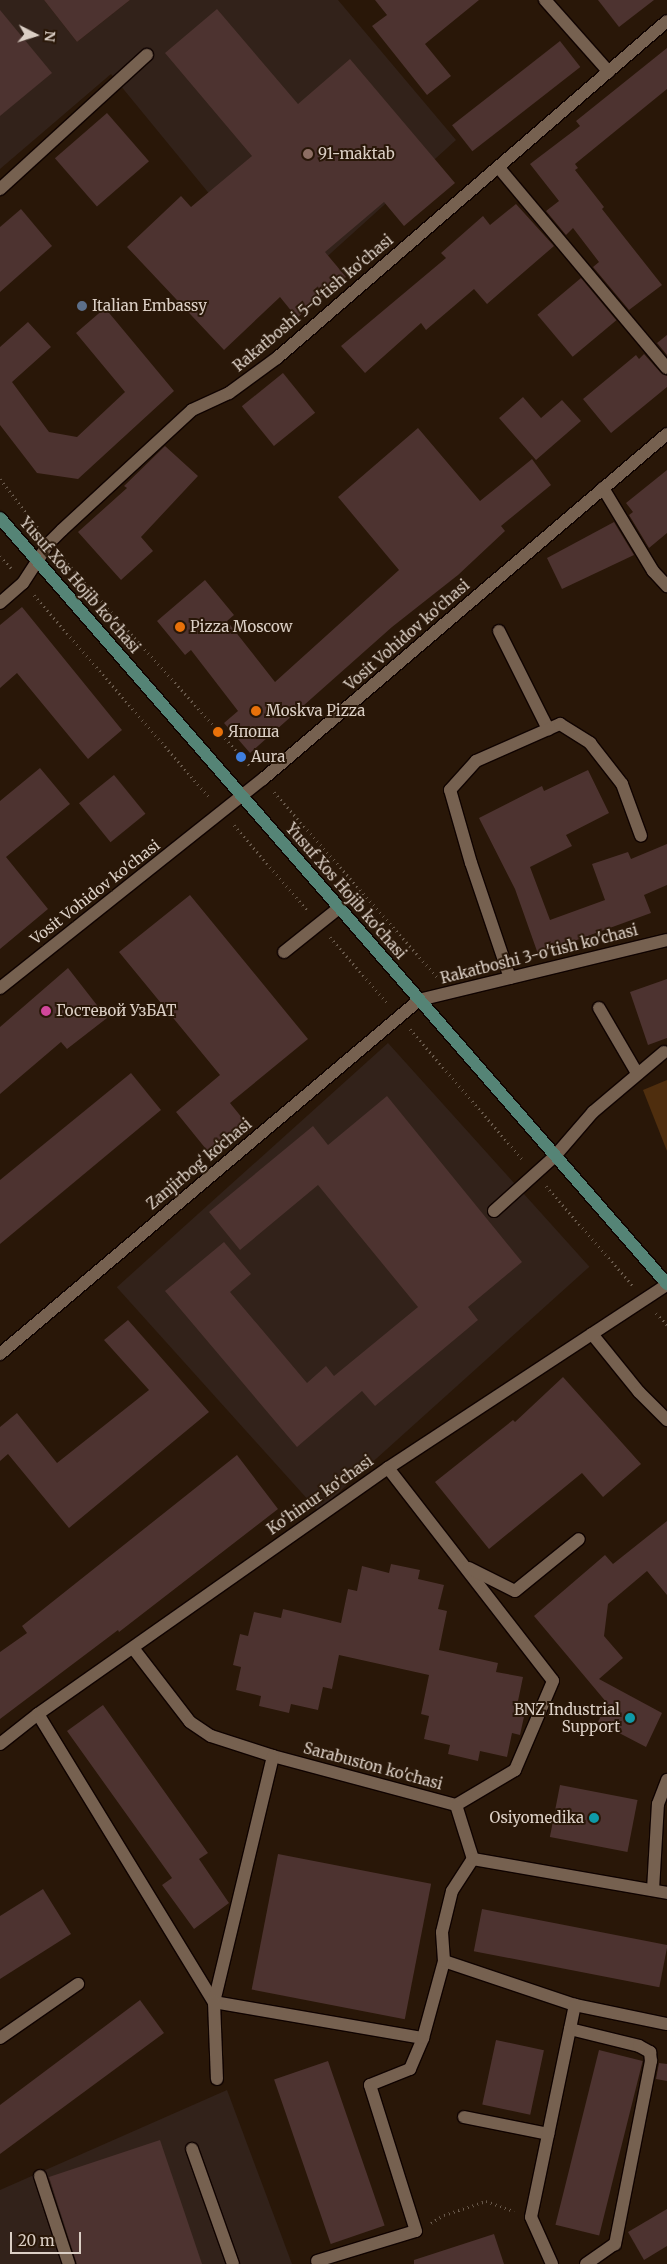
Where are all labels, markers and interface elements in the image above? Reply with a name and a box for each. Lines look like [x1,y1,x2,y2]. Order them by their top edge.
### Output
north arrow [10,10,60,60]
text: N [40,30,59,43]
place label: 91-maktab [318,145,395,163]
marker: 91-maktab [302,148,314,160]
street label: Rakatboshi 5-o'tish ko'chasi [229,231,397,375]
place label: Italian Embassy [92,297,207,315]
marker: Italian Embassy [76,300,88,312]
street label: Yusuf Xos Hojib ko'chasi [16,513,144,657]
street label: Vosit Vohidov ko'chasi [341,576,473,694]
place label: Pizza Moscow [190,618,292,636]
marker: Pizza Moscow [174,621,186,633]
place label: Moskva Pizza [266,702,365,720]
marker: Moskva Pizza [250,705,262,717]
place label: Япоша [228,723,279,741]
marker: Япоша [212,726,224,738]
place label: Aura [251,748,285,766]
marker: Aura [235,751,247,763]
street label: Yusuf Xos Hojib ko'chasi [282,819,410,963]
street label: Vosit Vohidov ko'chasi [27,836,163,948]
street label: Rakatboshi 3-o'tish ko'chasi [438,921,640,987]
place label: Гостевой УзБАТ [56,1002,176,1020]
marker: Гостевой УзБАТ [40,1005,52,1017]
street label: Zanjirbogʻ koʻchasi [143,1115,255,1213]
street label: Ko‘hinur ko‘chasi [264,1452,376,1538]
place label: BNZ Industrial Support [514,1700,620,1735]
marker: BNZ Industrial Support [624,1712,636,1724]
street label: Sarabuston ko'chasi [301,1739,445,1793]
place label: Osiyomedika [490,1809,584,1827]
marker: Osiyomedika [588,1812,600,1824]
scale bar [12,2222,84,2254]
text: 20 m [18,2231,55,2250]

